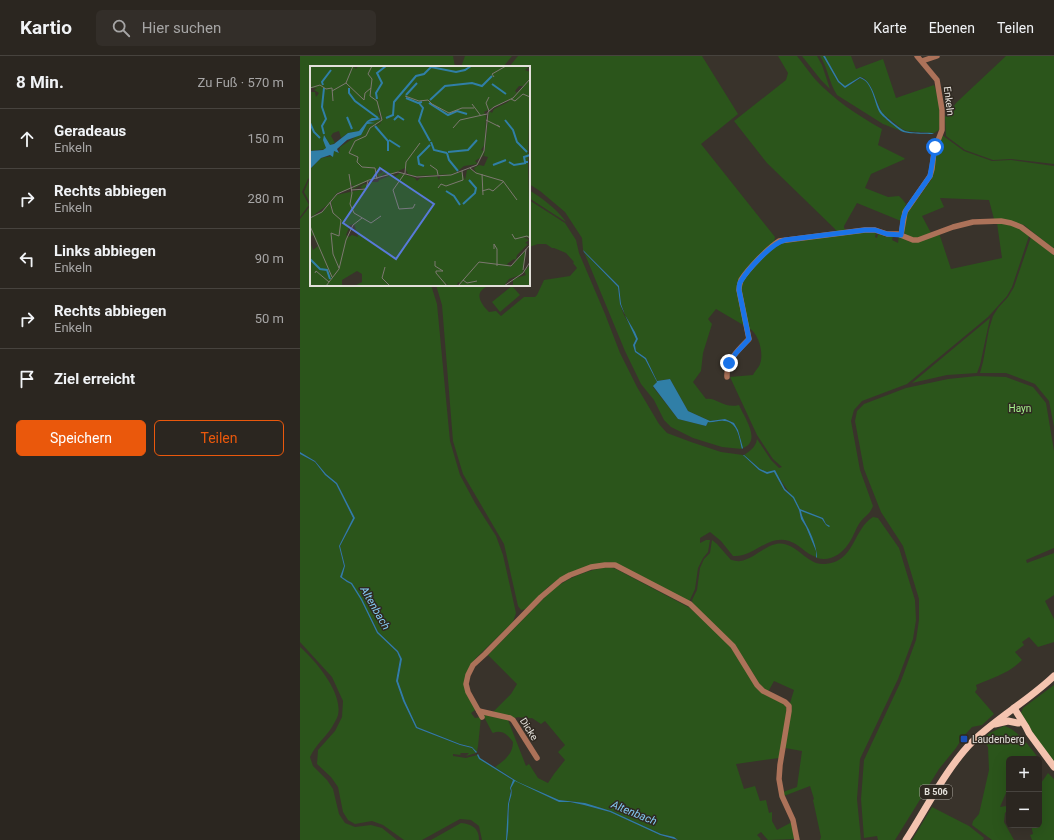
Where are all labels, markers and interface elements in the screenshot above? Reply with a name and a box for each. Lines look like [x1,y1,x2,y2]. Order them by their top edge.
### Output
search box [96,10,376,46]
text: Kartio [20,16,72,39]
icon: search [110,17,132,39]
text: Hier suchen [142,19,221,37]
text: Karte [873,20,907,36]
text: Ebenen [929,20,975,36]
text: Teilen [997,20,1034,36]
inset map [310,66,530,286]
text: 8 Min. [16,72,64,92]
text: Zu Fuß · 570 m [198,75,284,90]
street label: Enkeln [942,86,956,116]
text: Geradeaus [54,122,126,140]
icon: ahead [16,128,38,150]
text: 150 m [247,131,284,146]
route start [926,138,944,156]
text: Enkeln [54,140,92,155]
text: Rechts abbiegen [54,182,167,200]
icon: right [16,188,38,210]
text: 280 m [247,191,284,206]
text: Enkeln [54,200,92,215]
text: Links abbiegen [54,242,156,260]
icon: left [16,248,38,270]
text: 90 m [255,251,284,266]
text: Enkeln [54,260,92,275]
text: Rechts abbiegen [54,302,167,320]
icon: right [16,308,38,330]
text: 50 m [255,311,284,326]
text: Enkeln [54,320,92,335]
route end [720,354,738,372]
icon: arrive [16,368,38,390]
text: Ziel erreicht [54,370,135,388]
park label: Hayn [1009,403,1031,414]
button: Speichern [16,420,146,456]
button: Teilen [154,420,284,456]
water label: Altenbach [357,583,393,632]
street label: Dicke [518,716,540,742]
marker: Laudenberg [959,734,969,744]
place label: Laudenberg [972,734,1025,745]
map controls [1006,756,1042,828]
button: + [1006,756,1042,792]
road number: B 506 [920,785,952,799]
button: − [1006,792,1042,828]
water label: Altenbach [608,798,659,828]

